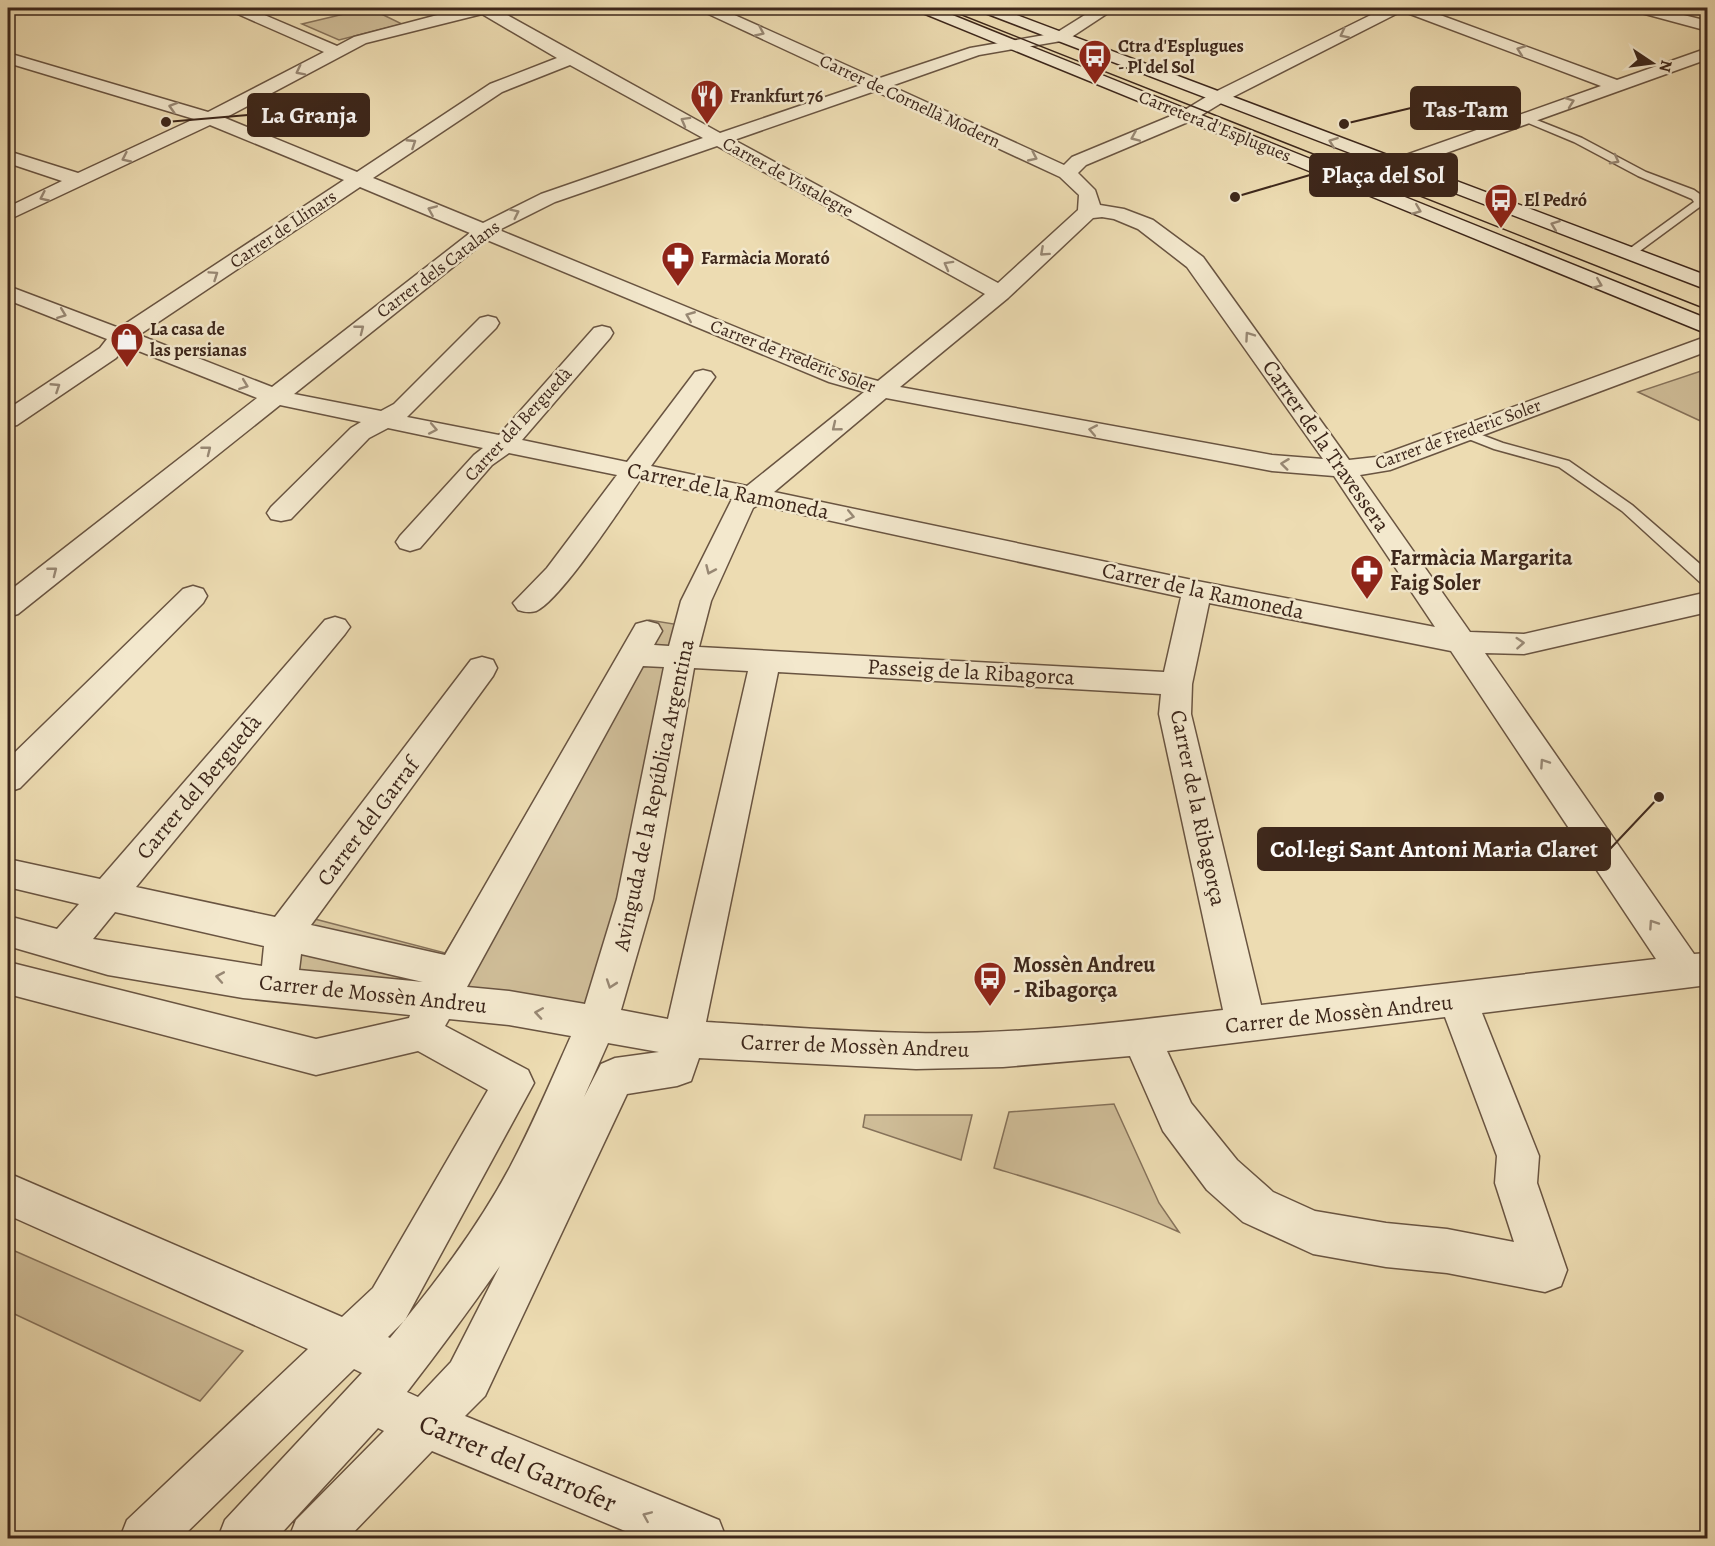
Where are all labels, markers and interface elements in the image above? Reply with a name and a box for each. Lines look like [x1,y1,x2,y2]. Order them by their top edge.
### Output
one-way arrow [754,24,765,36]
one-way arrow [1340,27,1351,38]
north arrow [1622,33,1682,93]
place label: Ctra d'Esplugues - Pl del Sol [1118,34,1244,79]
bus stop icon: Ctra d'Esplugues - Pl del Sol [1077,38,1113,85]
one-way arrow [1516,44,1527,57]
street label: Carrer de Cornellà Modern [816,49,1004,154]
text: N [1654,58,1678,75]
one-way arrow [296,64,307,75]
restaurant icon: Frankfurt 76 [689,78,725,125]
place label: Frankfurt 76 [730,84,823,108]
street label: Carretera d'Esplugues [1135,84,1295,168]
callout: Tas-Tam [1411,87,1520,129]
text: Tas-Tam [1423,93,1509,125]
callout: La Granja [248,94,369,136]
one-way arrow [1564,96,1574,109]
text: La Granja [261,99,358,131]
one-way arrow [168,102,179,114]
one-way arrow [681,117,691,128]
one-way arrow [1131,130,1142,142]
street label: Carrer de Vistalegre [718,131,858,223]
one-way arrow [1328,136,1339,149]
one-way arrow [405,140,416,151]
one-way arrow [1026,150,1037,162]
one-way arrow [121,151,132,163]
one-way arrow [1609,153,1620,164]
callout: Plaça del Sol [1310,154,1457,196]
text: Plaça del Sol [1321,159,1445,191]
bus stop icon: El Pedró [1483,182,1519,229]
street label: Carrer de Llinars [225,184,341,274]
place label: El Pedró [1524,188,1587,212]
one-way arrow [39,190,50,202]
one-way arrow [1411,203,1422,216]
one-way arrow [427,205,438,217]
one-way arrow [509,208,520,220]
street label: Carrer dels Catalans [371,215,505,323]
one-way arrow [1550,220,1561,232]
pharmacy icon: Farmàcia Morató [660,240,696,287]
one-way arrow [1040,245,1051,256]
place label: Farmàcia Morató [701,246,830,270]
one-way arrow [944,261,955,272]
one-way arrow [208,270,218,282]
one-way arrow [1592,276,1602,289]
one-way arrow [56,306,67,319]
one-way arrow [685,311,696,323]
street label: Carrer de Frederic Soler [707,313,879,399]
place label: La casa de las persianas [150,317,247,362]
shop icon: La casa de las persianas [109,321,145,368]
one-way arrow [353,326,364,337]
one-way arrow [1245,331,1256,342]
street label: Carrer de la Travessera [1255,354,1397,539]
street label: Carrer del Berguedà [459,361,578,486]
one-way arrow [238,377,248,390]
one-way arrow [50,384,61,395]
street label: Carrer de Frederic Soler [1372,393,1544,475]
one-way arrow [831,420,842,431]
one-way arrow [428,422,438,435]
one-way arrow [1088,424,1098,436]
one-way arrow [200,447,211,458]
street label: Carrer de la Ramoneda [624,455,832,527]
one-way arrow [1280,459,1289,471]
one-way arrow [845,509,855,522]
place label: Farmàcia Margarita Faig Soler [1390,543,1573,598]
pharmacy icon: Farmàcia Margarita Faig Soler [1349,553,1385,600]
street label: Carrer de la Ramoneda [1099,555,1307,627]
one-way arrow [705,564,717,575]
one-way arrow [47,567,58,578]
street label: Avinguda de la República Argentina [606,636,702,955]
one-way arrow [1516,637,1525,650]
street label: Passeig de la Ribagorca [867,652,1076,692]
street label: Carrer de la Ribagorça [1163,707,1234,910]
street label: Carrer del Berguedà [129,708,269,866]
street label: Carrer del Garraf [310,749,428,892]
one-way arrow [1540,758,1551,769]
callout: Col·legi Sant Antoni Maria Claret [1258,828,1610,870]
text: Col·legi Sant Antoni Maria Claret [1270,833,1598,865]
one-way arrow [1649,920,1660,931]
place label: Mossèn Andreu - Ribagorça [1013,950,1156,1005]
bus stop icon: Mossèn Andreu - Ribagorça [972,960,1008,1007]
street label: Carrer de Mossèn Andreu [258,967,488,1021]
one-way arrow [215,971,225,984]
one-way arrow [605,978,618,989]
street label: Carrer de Mossèn Andreu [1224,987,1454,1041]
one-way arrow [534,1007,544,1020]
street label: Carrer de Mossèn Andreu [740,1027,970,1065]
street label: Carrer del Garrofer [414,1405,622,1521]
one-way arrow [642,1511,653,1523]

